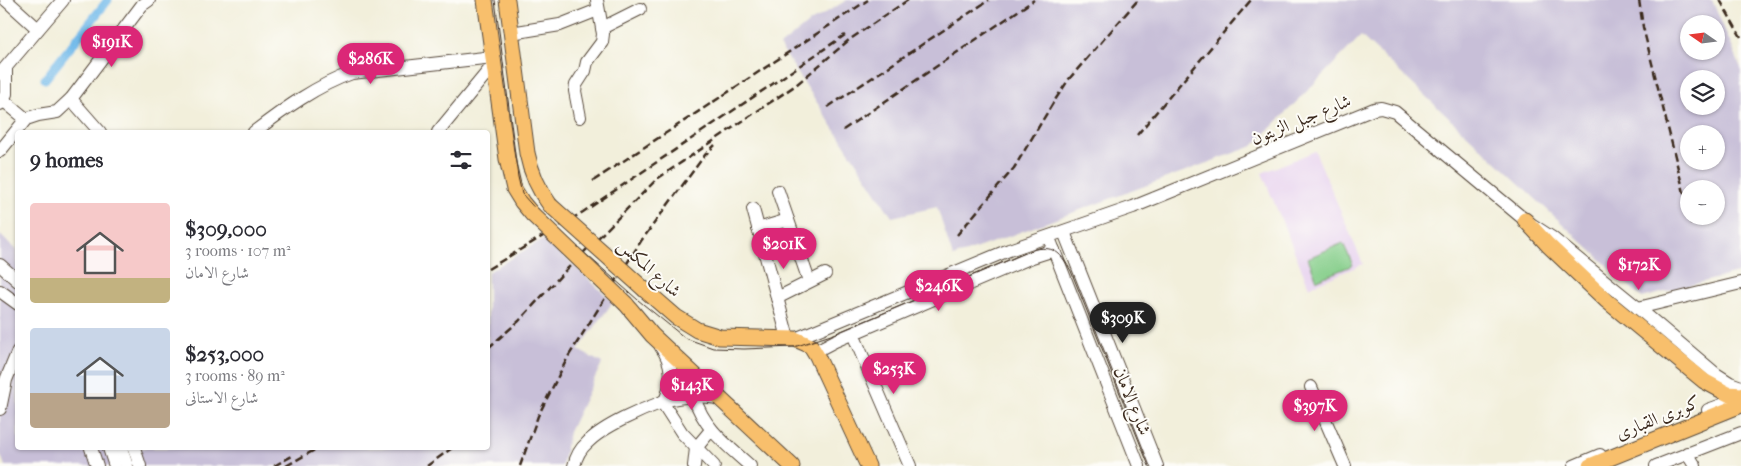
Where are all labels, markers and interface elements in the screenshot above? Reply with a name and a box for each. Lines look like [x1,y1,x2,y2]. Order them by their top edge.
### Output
north arrow [1680,15,1725,60]
map controls [1680,15,1725,225]
pin: $191K [77,26,147,68]
text: $191K [92,32,132,51]
pin: $286K [336,42,406,85]
text: $286K [348,49,394,68]
button: layers [1680,70,1725,115]
street label: شارع جبل الزيتون [1248,90,1356,153]
button: + [1680,125,1725,170]
icon: filters [447,146,475,174]
text: 9 homes [30,148,103,172]
button: − [1680,180,1725,225]
text: $309,000 [185,217,267,241]
icon: home [70,223,130,283]
pin: $201K [749,228,819,270]
street label: شارع المكس [610,234,685,305]
text: $201K [762,234,806,253]
text: 3 rooms · 107 m² [185,241,291,260]
pin: $172K [1604,248,1674,291]
text: $172K [1618,255,1660,274]
text: شارع الامان [185,263,249,282]
pin: $246K [904,270,974,312]
text: $246K [916,276,962,295]
pin: $309K [1088,302,1158,344]
text: $309K [1101,308,1145,327]
text: $253,000 [185,342,264,366]
icon: home [70,348,130,408]
pin: $253K [859,352,929,395]
text: $253K [873,359,915,378]
street label: شارع الامان [1105,364,1155,440]
text: 3 rooms · 89 m² [185,366,285,385]
pin: $143K [657,368,727,411]
text: $143K [671,375,713,394]
text: شارع الاستانى [185,388,258,407]
pin: $397K [1280,390,1350,432]
street label: كوبرى القبارى [1613,392,1703,444]
text: $397K [1293,396,1337,415]

